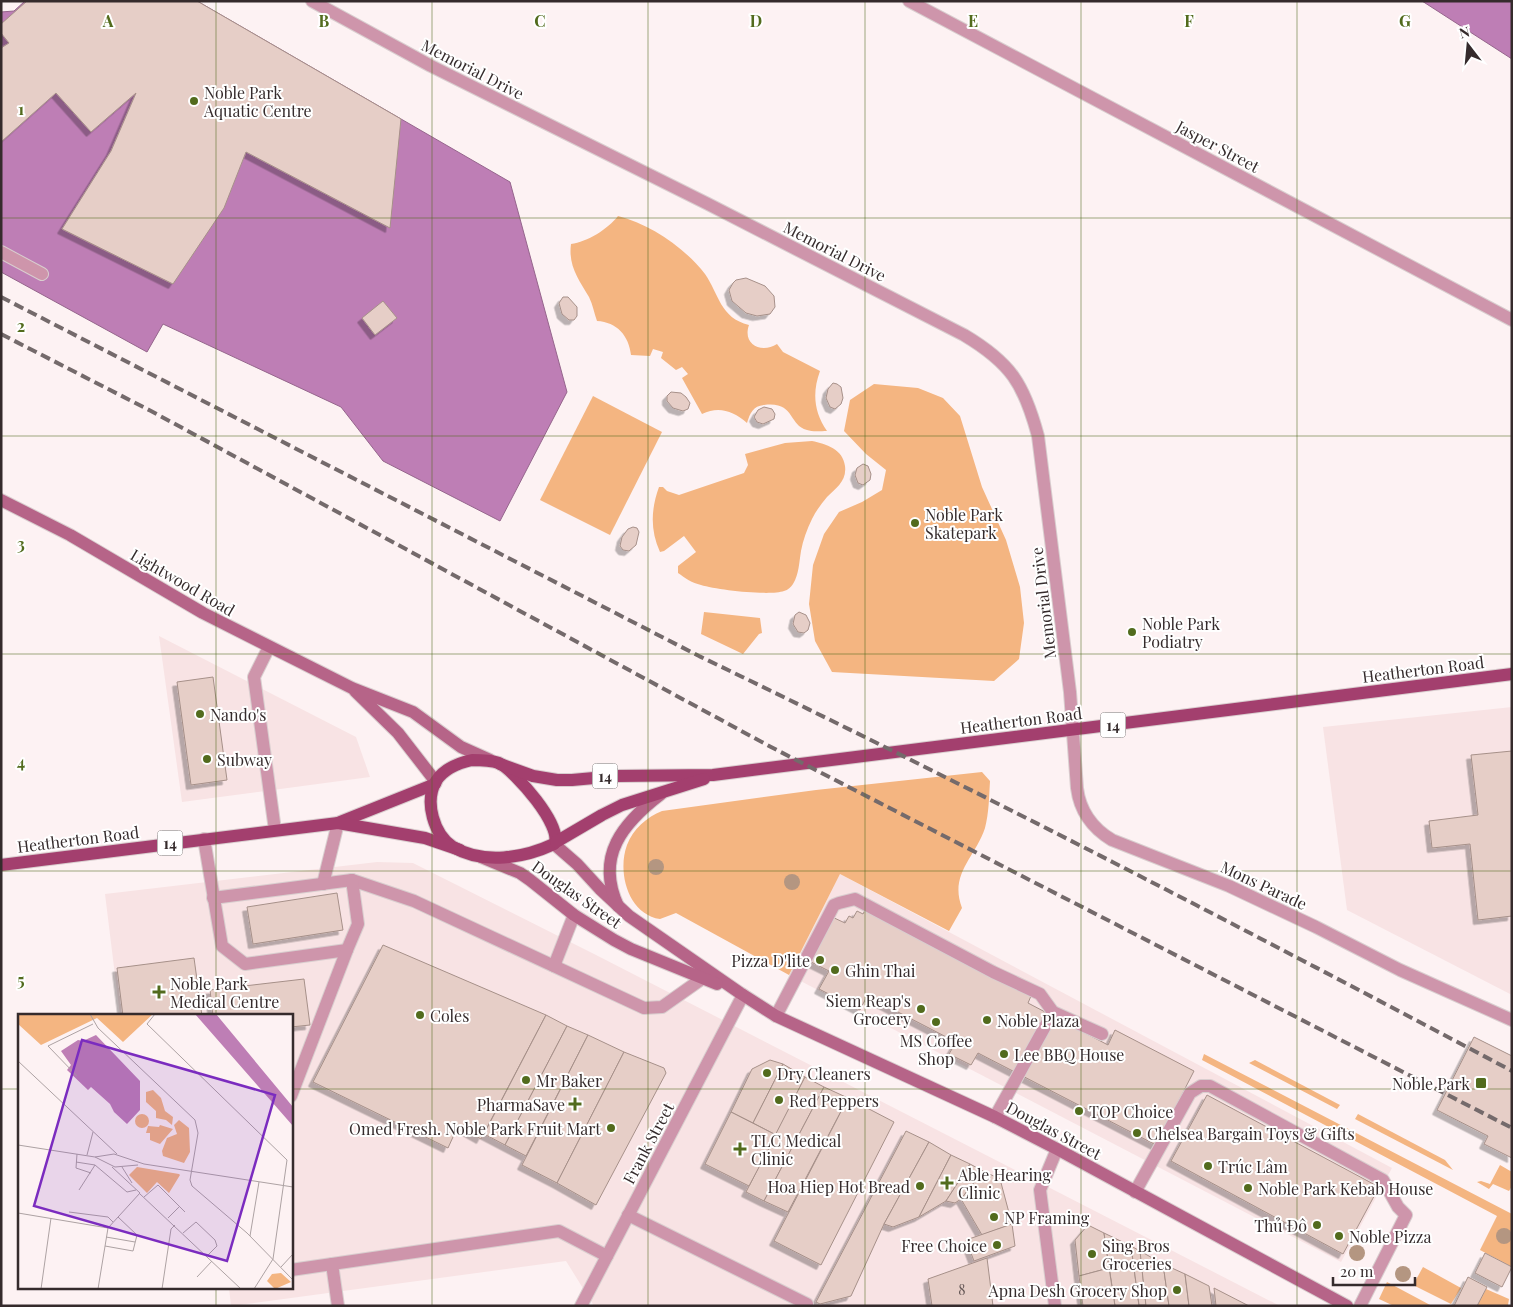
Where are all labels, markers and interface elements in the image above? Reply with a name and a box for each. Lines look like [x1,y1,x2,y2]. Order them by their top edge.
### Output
text: A [102,10,114,31]
text: B [319,10,330,31]
text: C [534,10,546,31]
text: D [750,10,762,31]
text: E [968,10,978,31]
text: F [1184,10,1194,31]
text: G [1399,10,1411,31]
north arrow [1443,20,1493,70]
text: N [1457,21,1472,43]
street label: Memorial Drive [418,34,528,104]
place label: Noble Park Aquatic Centre [203,82,312,121]
marker: Noble Park Aquatic Centre [188,95,200,107]
text: 1 [18,98,24,119]
street label: Jasper Street [1172,115,1263,177]
street label: Memorial Drive [780,216,890,286]
text: 2 [17,315,25,336]
place label: Noble Park Skatepark [925,504,1003,543]
marker: Noble Park Skatepark [909,517,921,529]
text: 3 [17,533,25,554]
street label: Lightwood Road [127,544,239,620]
street label: Memorial Drive [1026,546,1060,660]
place label: Noble Park Podiatry [1142,613,1220,652]
marker: Noble Park Podiatry [1126,626,1138,638]
street label: Heatherton Road [1361,651,1485,687]
street label: Heatherton Road [959,702,1083,738]
place label: Nando's [210,704,266,725]
marker: Nando's [194,708,206,720]
road number: 14 [1100,712,1126,738]
place label: Subway [217,749,272,770]
text: 4 [17,751,25,772]
marker: Subway [201,753,213,765]
road number: 14 [592,764,618,788]
street label: Heatherton Road [16,821,140,857]
road number: 14 [158,830,182,856]
street label: Douglas Street [528,855,626,933]
street label: Mons Parade [1218,856,1310,914]
place label: Pizza D'lite [731,950,810,971]
marker: Pizza D'lite [814,954,826,966]
place label: Ghin Thai [845,960,916,981]
marker: Ghin Thai [829,964,841,976]
text: 5 [17,969,25,990]
place label: Noble Park Medical Centre [170,973,279,1012]
marker: Noble Park Medical Centre [152,985,166,999]
place label: Siem Reap's Grocery [826,990,911,1029]
marker: Siem Reap's Grocery [915,1003,927,1015]
place label: Coles [430,1005,469,1026]
marker: Coles [414,1009,426,1021]
place label: Noble Plaza [997,1010,1079,1031]
inset map [18,1014,292,1290]
marker: Noble Plaza [981,1014,993,1026]
marker: MS Coffee Shop [930,1016,942,1028]
place label: MS Coffee Shop [900,1030,972,1069]
place label: Lee BBQ House [1014,1044,1124,1065]
marker: Lee BBQ House [998,1048,1010,1060]
place label: Dry Cleaners [777,1063,871,1084]
marker: Dry Cleaners [761,1067,773,1079]
place label: Mr Baker [536,1070,602,1091]
place label: Noble Park [1392,1073,1470,1094]
marker: Mr Baker [520,1074,532,1086]
marker: Noble Park [1474,1076,1488,1090]
place label: Red Peppers [789,1090,879,1111]
place label: PharmaSave [477,1094,565,1115]
marker: Red Peppers [773,1094,785,1106]
street label: Douglas Street [1003,1096,1105,1164]
marker: PharmaSave [569,1098,581,1110]
street label: Frank Street [618,1098,678,1187]
place label: TOP Choice [1089,1101,1173,1122]
marker: TOP Choice [1073,1105,1085,1117]
place label: Omed Fresh. Noble Park Fruit Mart [349,1118,601,1139]
marker: Omed Fresh. Noble Park Fruit Mart [605,1122,617,1134]
place label: Chelsea Bargain Toys & Gifts [1147,1123,1355,1144]
marker: Chelsea Bargain Toys & Gifts [1131,1127,1143,1139]
place label: TLC Medical Clinic [751,1130,842,1169]
marker: TLC Medical Clinic [733,1142,747,1156]
place label: Trúc Lâm [1218,1156,1288,1177]
marker: Trúc Lâm [1202,1160,1214,1172]
place label: Able Hearing Clinic [957,1164,1052,1203]
place label: Hoa Hiep Hot Bread [767,1176,910,1197]
marker: Able Hearing Clinic [940,1176,954,1190]
place label: Noble Park Kebab House [1258,1178,1433,1199]
marker: Hoa Hiep Hot Bread [914,1180,926,1192]
marker: Noble Park Kebab House [1242,1182,1254,1194]
place label: NP Framing [1004,1207,1090,1228]
marker: NP Framing [988,1211,1000,1223]
place label: Thủ Đô [1254,1215,1307,1236]
marker: Thủ Đô [1311,1219,1323,1231]
place label: Noble Pizza [1349,1226,1431,1247]
marker: Noble Pizza [1333,1230,1345,1242]
place label: Free Choice [901,1235,987,1256]
place label: Sing Bros Groceries [1102,1235,1172,1274]
marker: Free Choice [991,1239,1003,1251]
marker: Sing Bros Groceries [1086,1248,1098,1260]
scale bar [1333,1254,1416,1286]
text: 20 m [1340,1261,1374,1281]
house number: 8 [958,1280,966,1299]
place label: Apna Desh Grocery Shop [988,1280,1167,1301]
marker: Apna Desh Grocery Shop [1171,1284,1183,1296]

